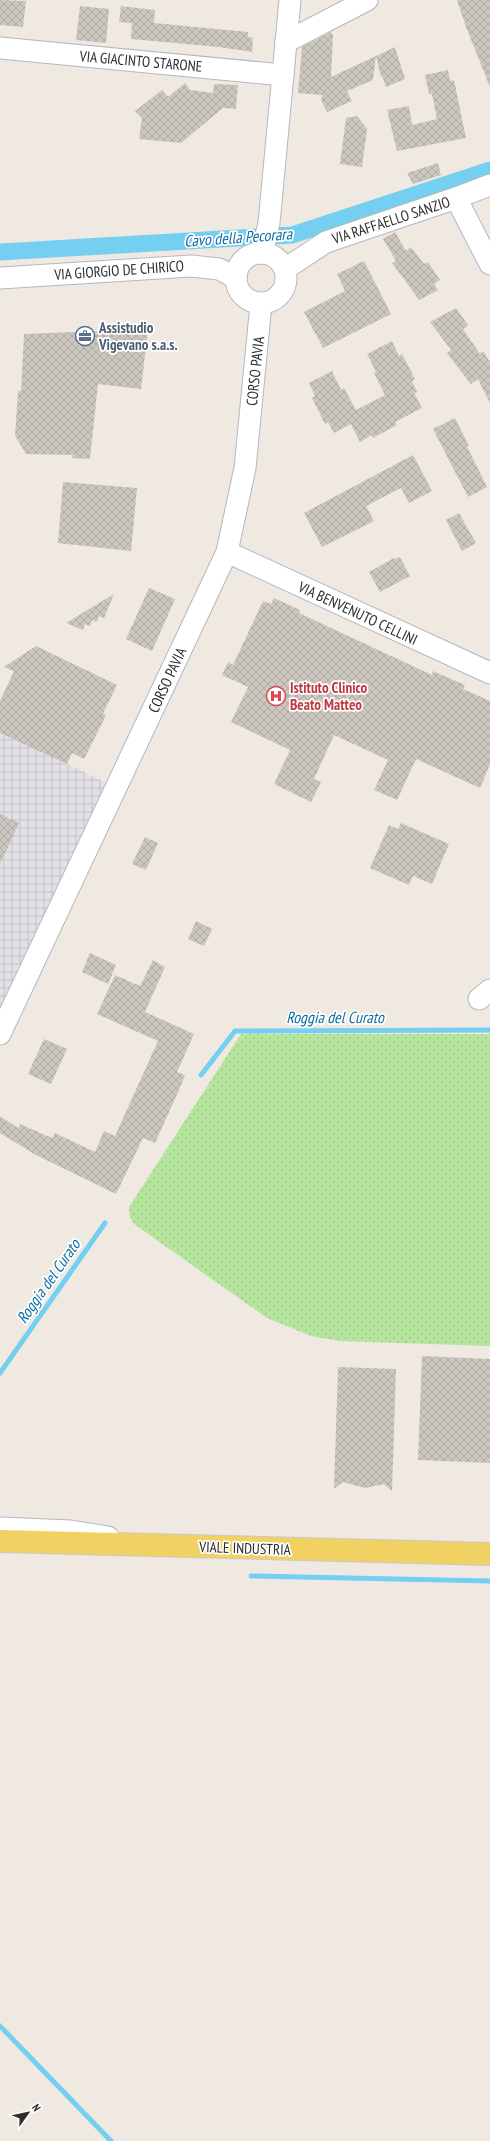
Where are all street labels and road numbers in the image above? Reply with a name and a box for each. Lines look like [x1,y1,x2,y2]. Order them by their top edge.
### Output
street label: VIA GIACINTO STARONE [78,46,203,76]
street label: VIA RAFFAELLO SANZIO [329,192,452,248]
street label: VIA GIORGIO DE CHIRICO [53,256,184,284]
street label: CORSO PAVIA [242,334,268,407]
street label: VIA BENVENUTO CELLINI [294,577,421,649]
street label: CORSO PAVIA [144,644,191,716]
street label: VIALE INDUSTRIA [198,1537,292,1559]

